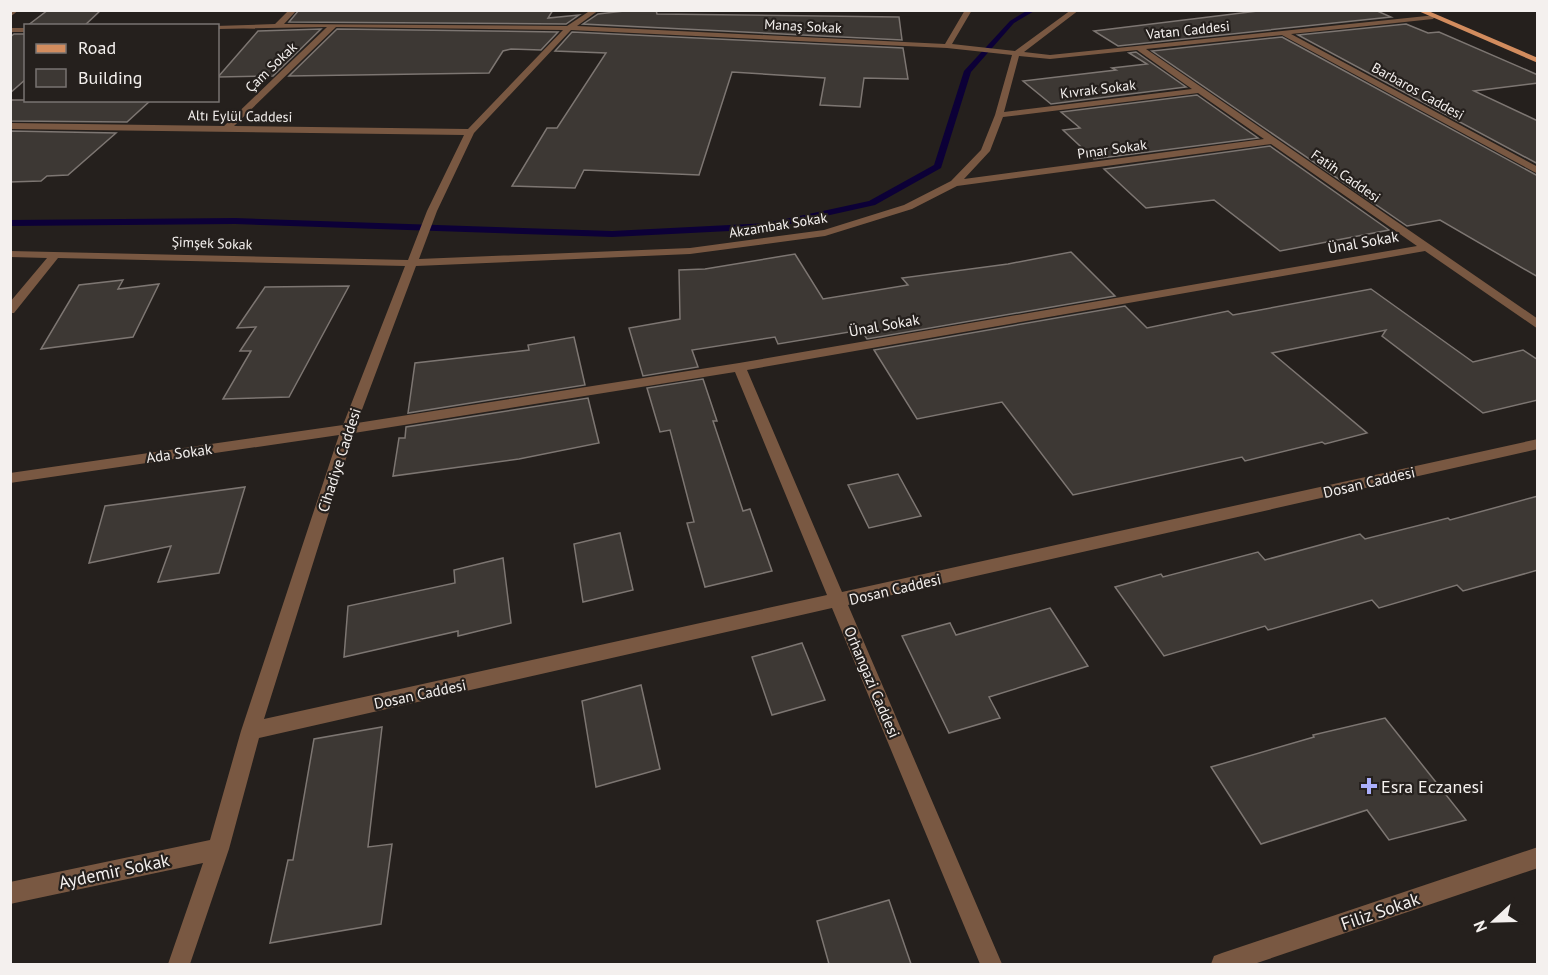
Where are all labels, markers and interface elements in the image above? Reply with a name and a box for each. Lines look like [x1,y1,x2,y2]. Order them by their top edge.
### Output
street label: Manaş Sokak [764,15,842,37]
street label: Vatan Caddesi [1144,17,1231,43]
legend [24,24,219,102]
text: Road [78,36,116,59]
street label: Çam Sokak [241,38,301,96]
street label: Barbaros Caddesi [1369,58,1467,124]
text: Building [78,66,142,89]
street label: Kıvrak Sokak [1059,75,1137,103]
street label: Altı Eylül Caddesi [188,106,292,126]
street label: Pınar Sokak [1076,135,1148,163]
street label: Fatih Caddesi [1308,146,1384,206]
street label: Akzambak Sokak [728,208,829,242]
street label: Ünal Sokak [1326,226,1401,258]
street label: Şimşek Sokak [171,233,253,253]
street label: Ünal Sokak [847,309,922,341]
street label: Cihadiye Caddesi [313,405,365,515]
street label: Ada Sokak [145,439,214,467]
street label: Dosan Caddesi [1321,462,1417,502]
street label: Dosan Caddesi [847,569,943,609]
street label: Orhangazi Caddesi [840,623,904,741]
street label: Dosan Caddesi [372,675,468,713]
place label: Esra Eczanesi [1381,775,1484,798]
marker: Esra Eczanesi [1362,779,1376,793]
street label: Aydemir Sokak [56,848,172,894]
street label: Filiz Sokak [1338,887,1423,935]
north arrow [1464,891,1524,951]
text: N [1469,918,1491,935]

